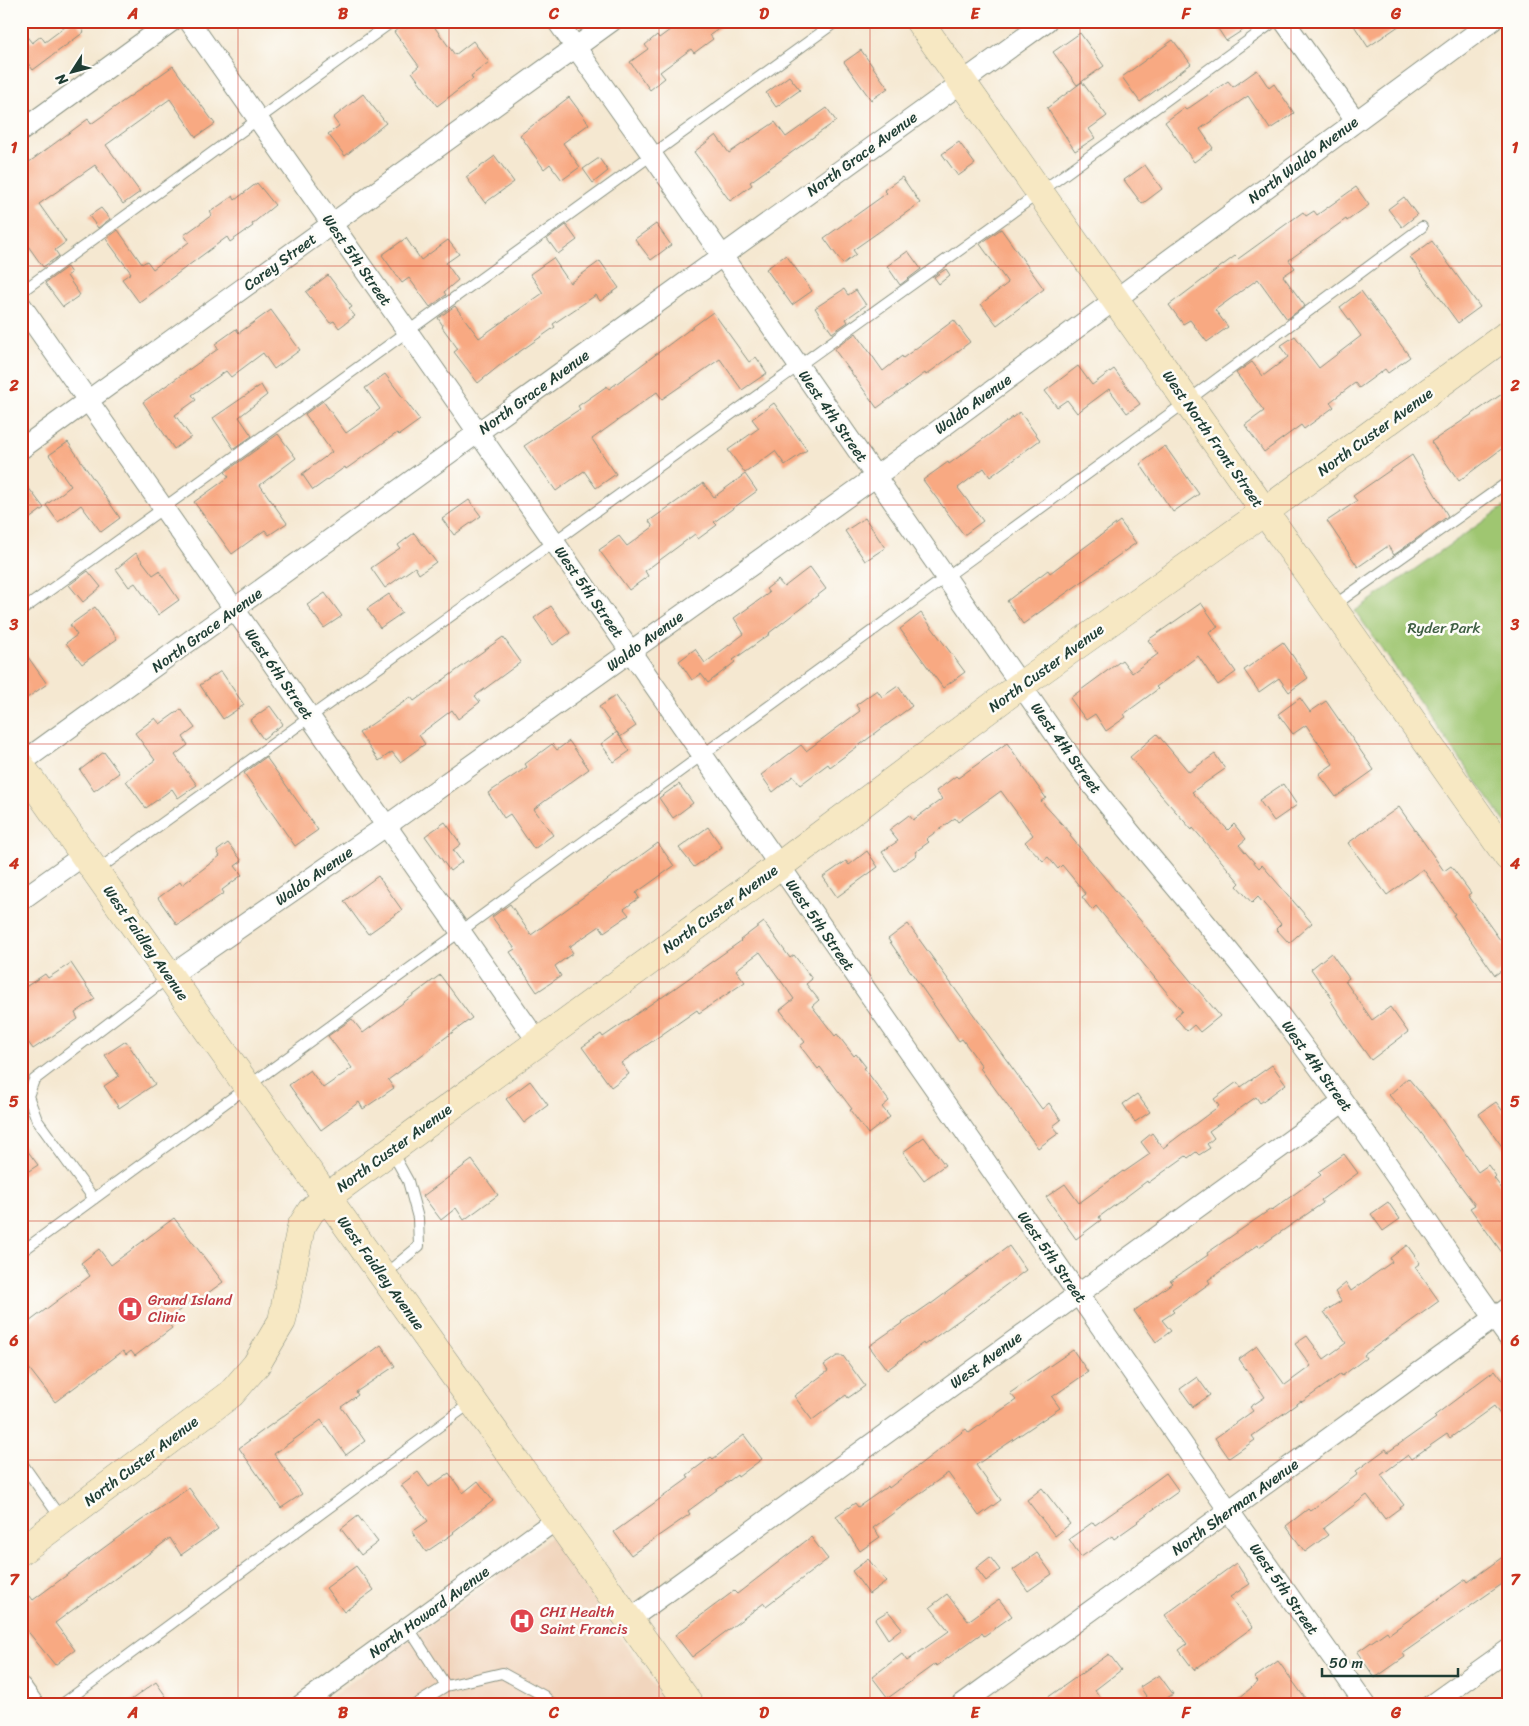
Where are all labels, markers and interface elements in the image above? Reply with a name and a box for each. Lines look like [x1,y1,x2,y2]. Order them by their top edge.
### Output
text: A [127,0,138,28]
text: B [338,0,349,28]
text: C [548,0,560,28]
text: D [759,0,769,28]
text: E [971,0,981,28]
text: F [1181,0,1192,28]
text: G [1390,0,1402,28]
north arrow [48,48,98,98]
text: N [49,68,75,91]
street label: North Grace Avenue [801,104,923,203]
street label: North Waldo Avenue [1242,110,1364,210]
text: 1 [11,133,18,162]
text: 1 [1512,133,1519,162]
street label: West 5th Street [315,208,399,312]
street label: Carey Street [238,226,323,298]
street label: North Grace Avenue [473,342,595,441]
street label: West 4th Street [791,364,875,468]
street label: West North Front Street [1156,365,1271,514]
street label: Waldo Avenue [929,367,1018,441]
text: 2 [8,371,19,400]
text: 2 [1509,371,1520,400]
street label: North Custer Avenue [1311,381,1439,483]
street label: West 5th Street [547,540,631,644]
street label: North Grace Avenue [146,580,268,679]
street label: Waldo Avenue [601,604,690,678]
text: 3 [9,610,19,639]
text: 3 [1510,610,1520,639]
park label: Ryder Park [1407,615,1481,641]
street label: North Custer Avenue [982,617,1110,719]
street label: West 6th Street [238,623,321,726]
street label: West 4th Street [1024,697,1108,800]
street label: Waldo Avenue [269,839,359,913]
text: 4 [8,849,19,878]
text: 4 [1509,849,1520,878]
street label: North Custer Avenue [656,858,784,960]
street label: West 5th Street [778,873,862,977]
street label: West Faidley Avenue [96,880,196,1007]
street label: West 4th Street [1275,1015,1359,1118]
text: 5 [9,1087,19,1116]
text: 5 [1510,1087,1520,1116]
street label: North Custer Avenue [330,1097,458,1199]
street label: West 5th Street [1010,1205,1094,1309]
street label: West Faidley Avenue [330,1210,432,1336]
place label: Grand Island Clinic [148,1287,233,1330]
hospital icon: Grand Island Clinic [117,1296,143,1322]
street label: West Avenue [944,1324,1028,1395]
text: 6 [8,1326,19,1355]
text: 6 [1509,1326,1520,1355]
street label: North Custer Avenue [78,1409,204,1513]
street label: North Sherman Avenue [1166,1451,1305,1562]
street label: West 5th Street [1242,1537,1326,1641]
street label: North Howard Avenue [363,1559,495,1665]
text: 7 [9,1565,20,1594]
text: 7 [1510,1565,1521,1594]
place label: CHI Health Saint Francis [540,1599,628,1642]
hospital icon: CHI Health Saint Francis [509,1608,535,1634]
scale bar [1322,1646,1458,1678]
text: 50 m [1329,1650,1364,1676]
text: A [127,1698,138,1726]
text: B [338,1698,349,1726]
text: C [548,1698,560,1726]
text: D [759,1698,769,1726]
text: E [971,1698,981,1726]
text: F [1181,1698,1192,1726]
text: G [1390,1698,1402,1726]

